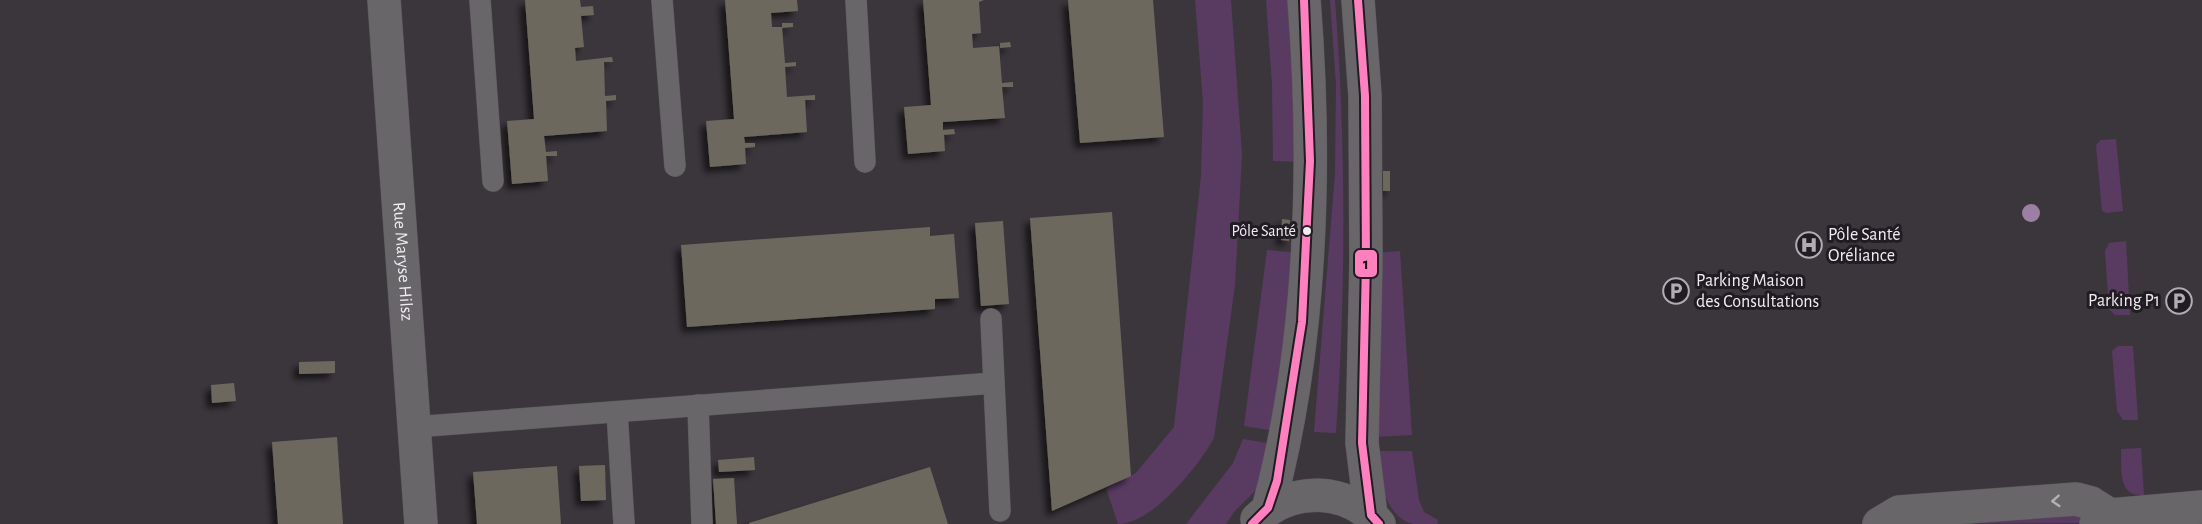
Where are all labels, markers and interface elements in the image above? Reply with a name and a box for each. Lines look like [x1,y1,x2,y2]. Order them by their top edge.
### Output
street label: Rue Maryse Hilsz [389,201,416,321]
place label: Pôle Santé [1232,223,1296,239]
marker: Pôle Santé [1301,225,1313,237]
place label: Pôle Santé Oréliance [1828,226,1901,265]
hospital icon: Pôle Santé Oréliance [1794,230,1824,260]
line badge: 1 [1354,249,1378,278]
text: 1 [1363,256,1369,272]
place label: Parking Maison des Consultations [1696,272,1819,311]
parking icon: Parking Maison des Consultations [1661,276,1691,306]
parking icon: Parking P1 [2164,286,2194,316]
place label: Parking P1 [2088,292,2160,310]
one-way arrow [2051,494,2060,507]

